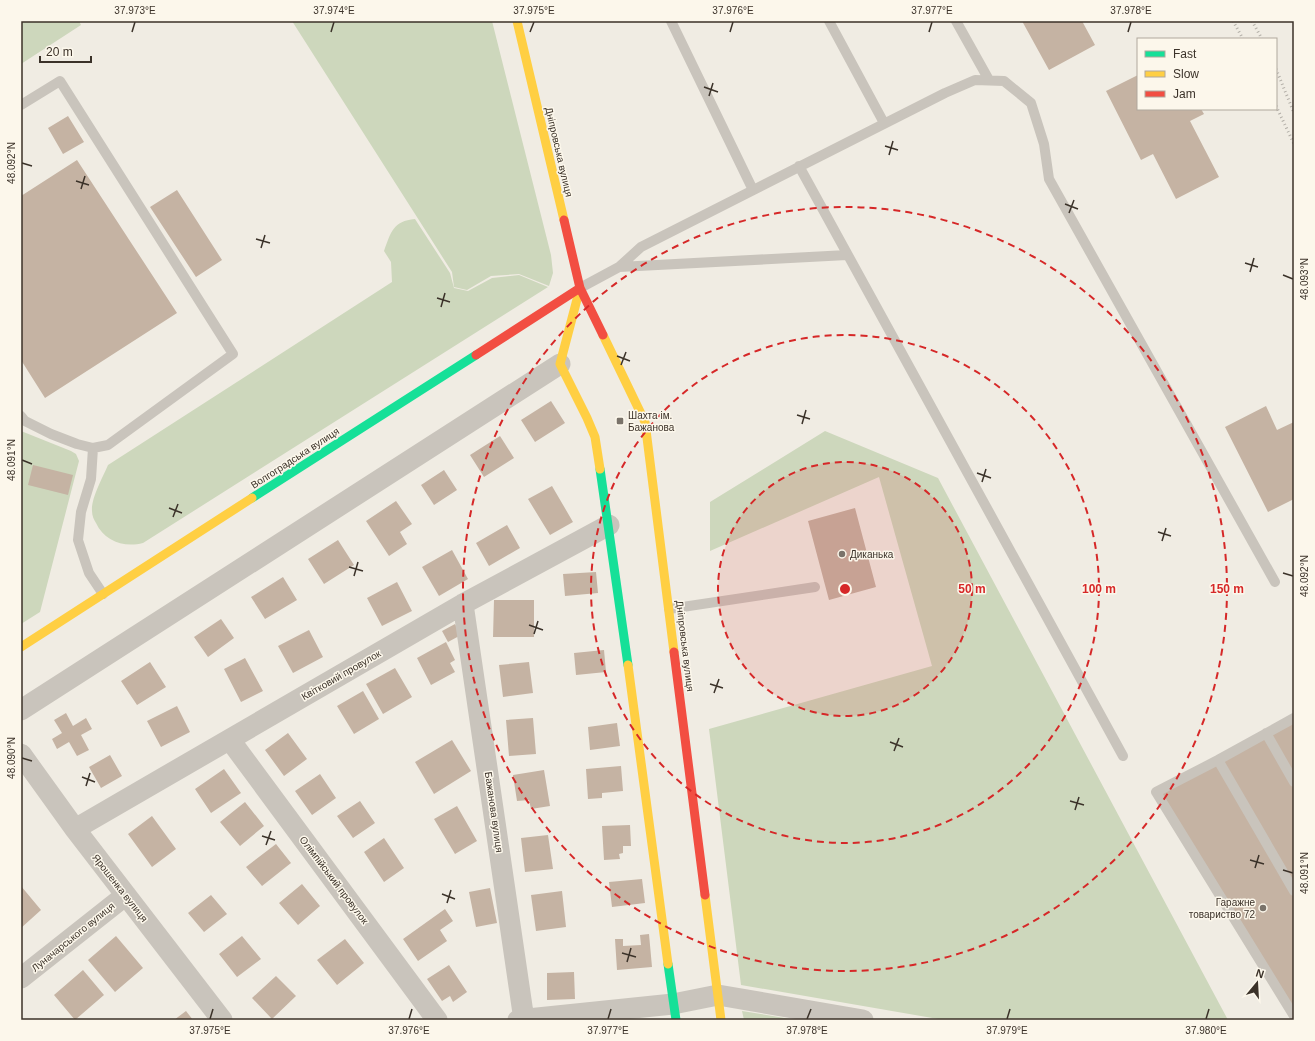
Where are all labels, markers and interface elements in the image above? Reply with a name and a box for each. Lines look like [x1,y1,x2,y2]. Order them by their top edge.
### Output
text: 37.973°E [114,5,156,16]
text: 37.974°E [313,5,355,16]
text: 37.975°E [513,5,555,16]
text: 37.976°E [712,5,754,16]
text: 37.977°E [911,5,953,16]
text: 37.978°E [1110,5,1152,16]
scale bar [40,38,91,64]
legend [1137,38,1277,110]
text: 20 m [46,45,73,59]
text: Fast [1173,47,1197,61]
text: Slow [1173,67,1199,81]
text: Jam [1173,87,1196,101]
street label: Дніпровська вулиця [543,106,575,198]
text: 48.092°N [6,142,17,184]
text: 48.093°N [1299,258,1310,300]
place label: Шахта ім. Бажанова [628,410,675,433]
marker: Шахта ім. Бажанова [615,416,625,426]
street label: Волгоградська вулиця [249,425,341,491]
text: 48.091°N [6,439,17,481]
marker: Диканька [837,549,847,559]
place label: Диканька [850,549,894,560]
text: 48.092°N [1299,555,1310,597]
centre of rings [838,582,852,596]
text: 50 m [958,582,986,596]
text: 100 m [1082,582,1116,596]
text: 150 m [1210,582,1244,596]
street label: Дніпровська вулиця [674,600,696,692]
street label: Квітковий провулок [299,648,383,702]
text: 48.090°N [6,737,17,779]
street label: Бажанова вулиця [483,771,505,853]
street label: Олімпійський провулок [298,834,371,926]
street label: Ярошенка вулиця [90,852,150,924]
text: 48.091°N [1299,852,1310,894]
place label: Гаражне товариство 72 [1189,897,1255,920]
street label: Луначарського вулиця [29,900,117,974]
marker: Гаражне товариство 72 [1258,903,1268,913]
north arrow [1237,963,1277,1003]
text: N [1254,967,1266,980]
text: 37.975°E [189,1025,231,1036]
text: 37.976°E [388,1025,430,1036]
text: 37.977°E [587,1025,629,1036]
text: 37.978°E [786,1025,828,1036]
text: 37.979°E [986,1025,1028,1036]
text: 37.980°E [1185,1025,1227,1036]

